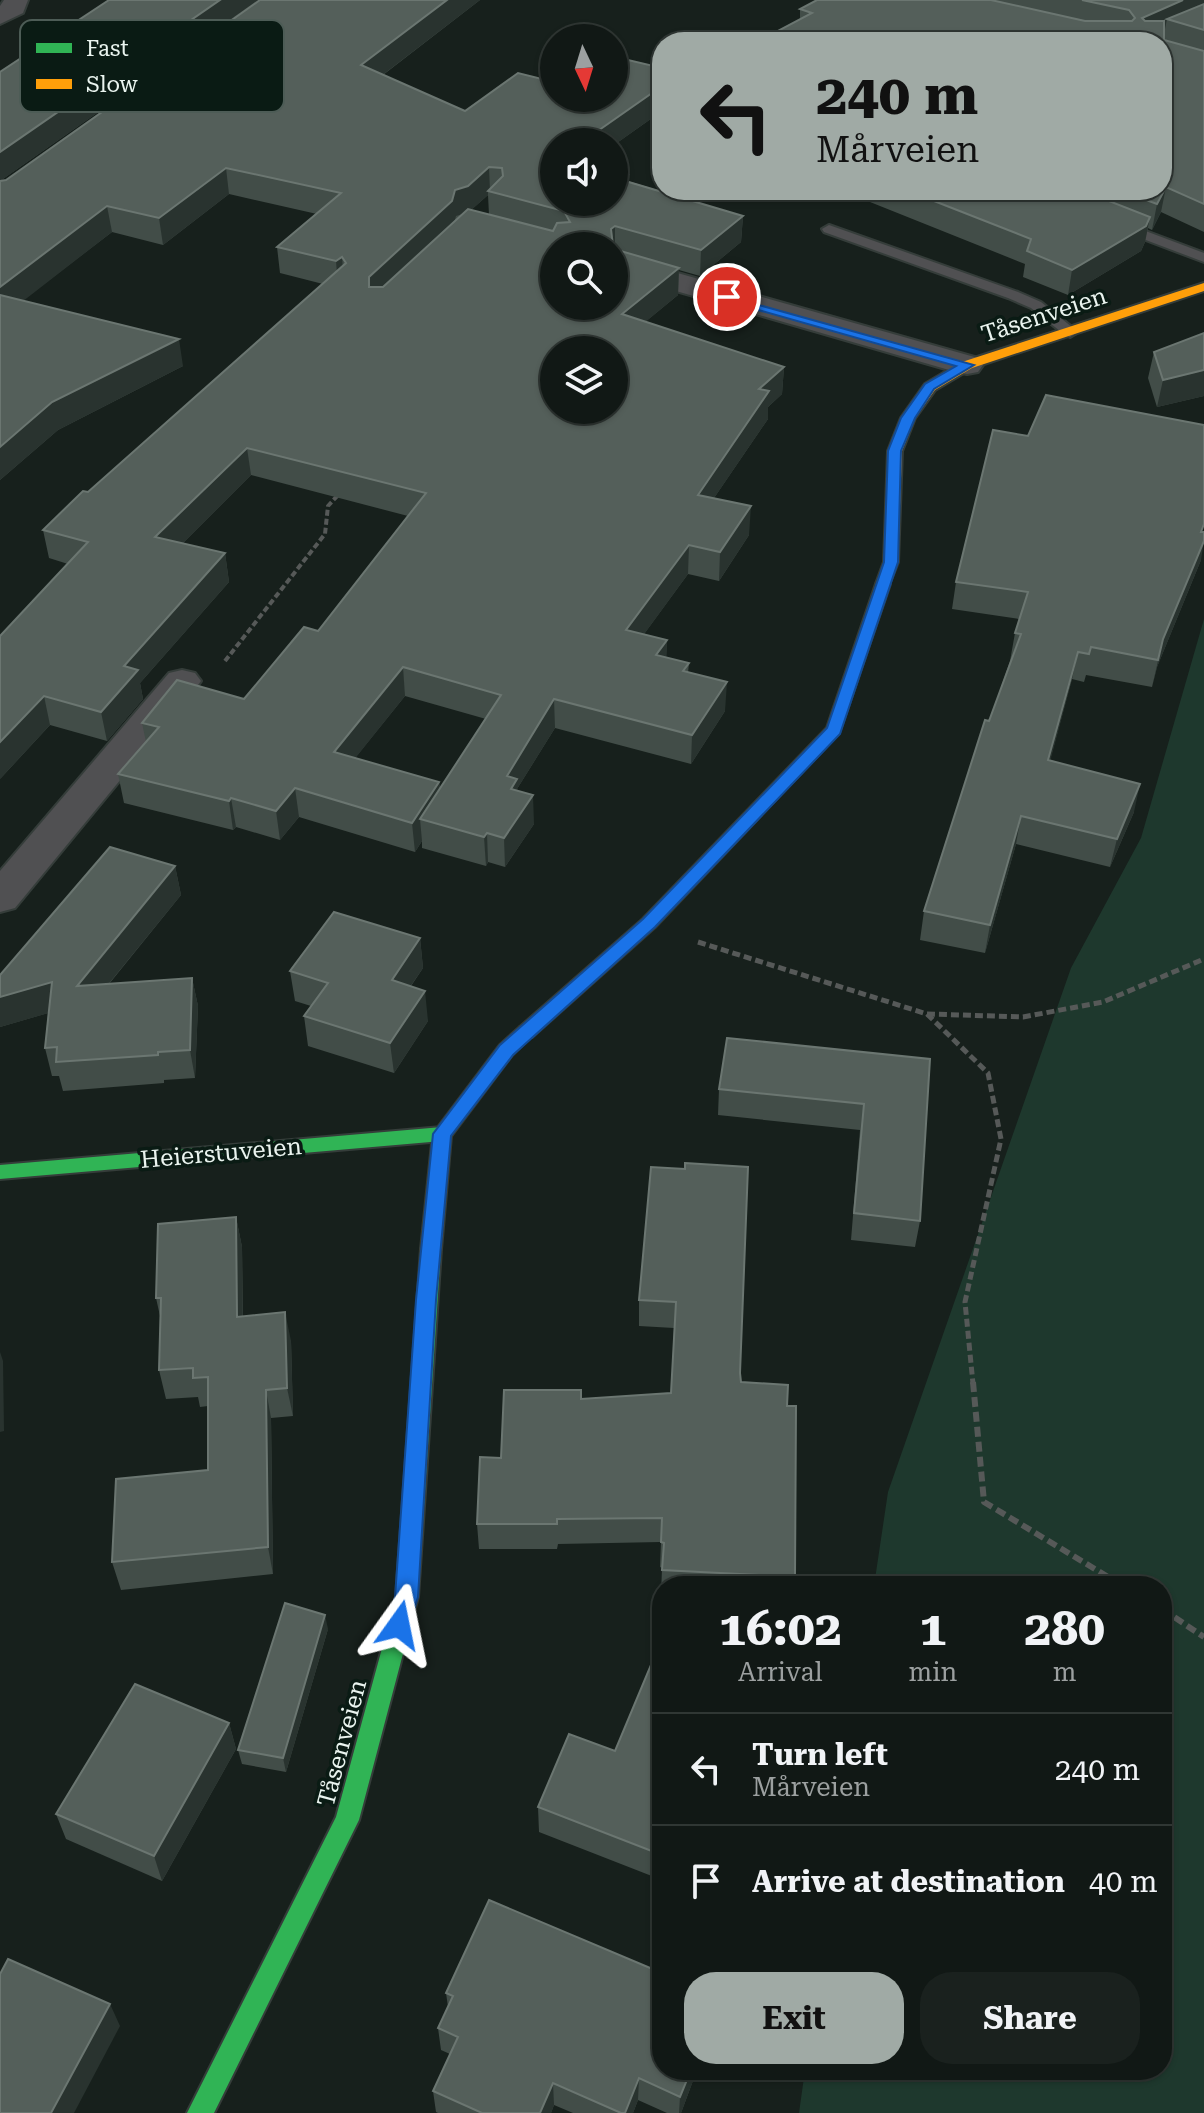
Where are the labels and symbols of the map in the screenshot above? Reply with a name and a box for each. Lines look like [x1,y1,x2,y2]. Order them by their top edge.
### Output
legend [20,20,284,112]
north arrow [540,24,628,112]
text: Fast [86,36,129,61]
text: Slow [86,72,139,97]
pin [693,263,761,331]
street label: Tåsenveien [978,282,1110,348]
street label: Heierstuveien [139,1132,303,1174]
position arrow [357,1583,441,1667]
street label: Tåsenveien [312,1677,372,1809]

